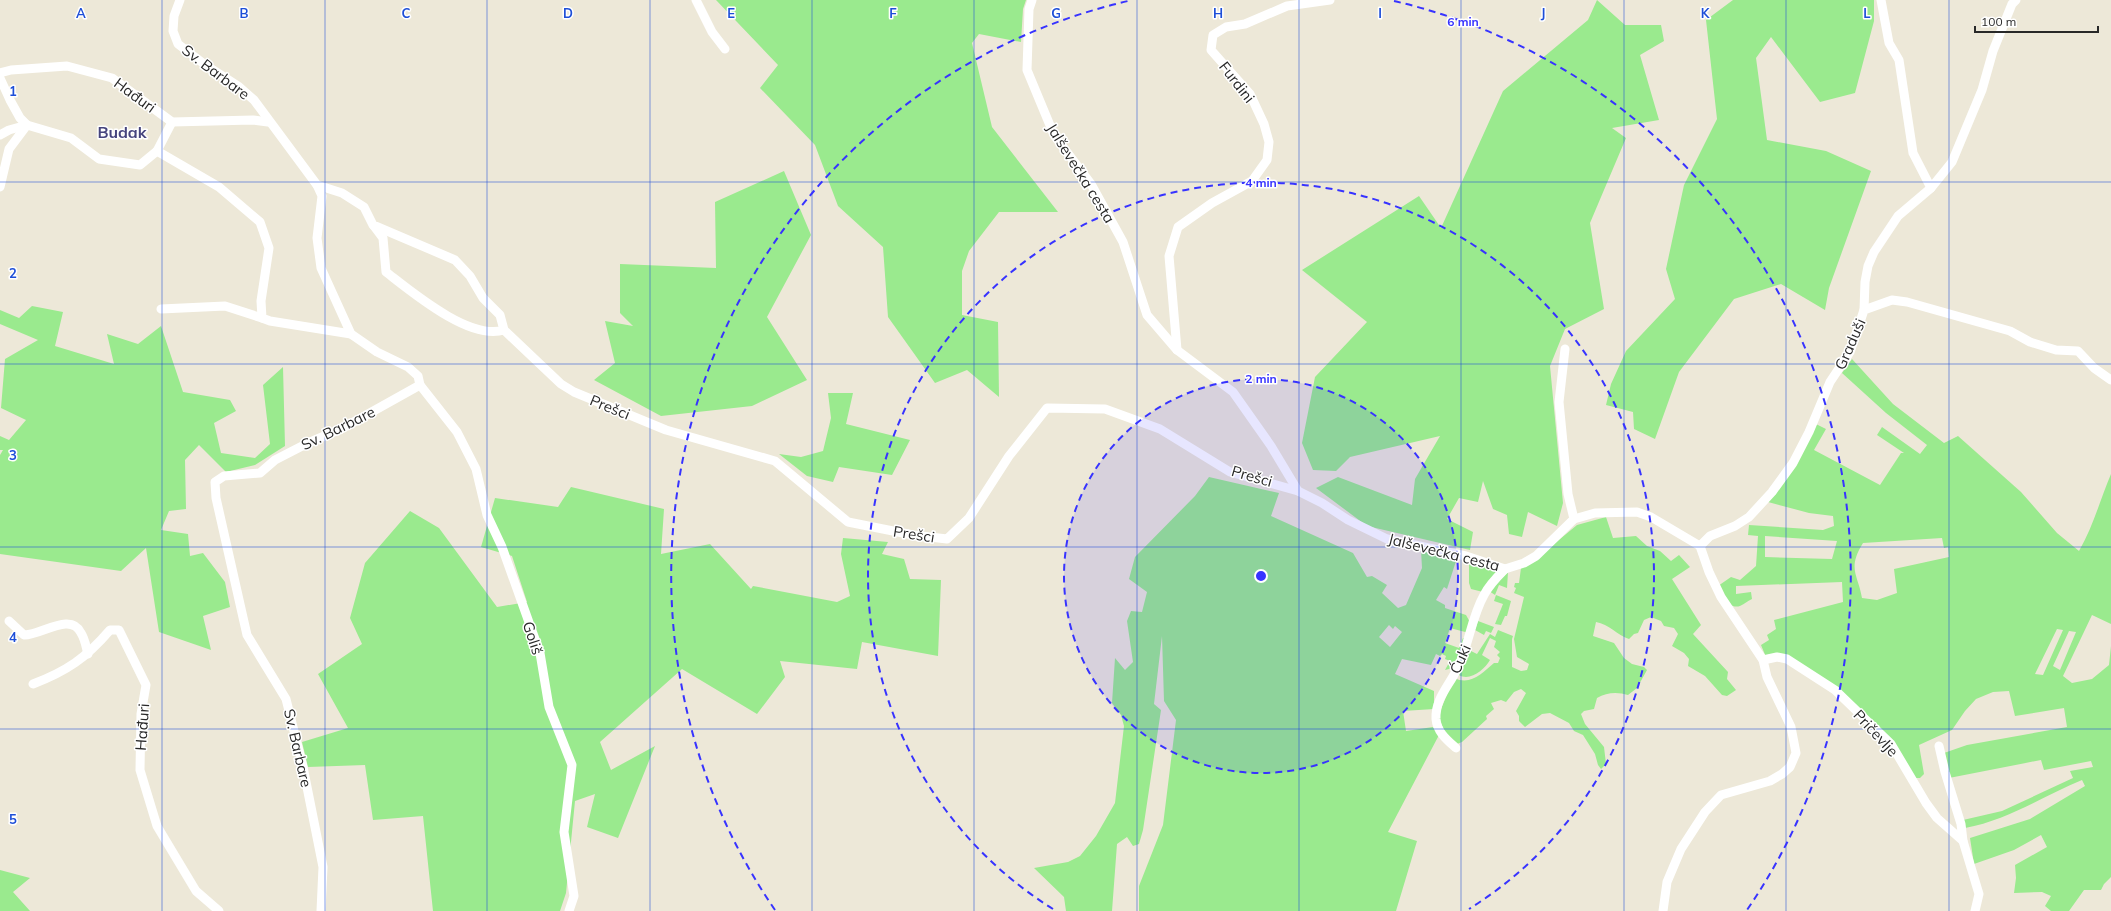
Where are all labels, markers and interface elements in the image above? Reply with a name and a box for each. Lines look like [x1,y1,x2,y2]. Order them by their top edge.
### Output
text: A [76,5,86,21]
text: B [240,5,249,21]
text: C [402,5,411,21]
text: D [563,5,573,21]
text: E [727,5,735,21]
text: F [889,5,897,21]
text: G [1051,5,1061,21]
text: H [1213,5,1223,21]
text: I [1378,5,1382,21]
text: J [1541,5,1545,21]
text: K [1701,5,1711,21]
text: L [1863,5,1871,21]
scale bar [1975,8,2098,34]
text: 6 min [1447,14,1479,29]
text: 100 m [1981,14,2016,29]
street label: Sv. Barbare [178,40,254,104]
street label: Furdini [1215,58,1259,106]
street label: Hađuri [110,73,160,117]
text: 1 [9,83,17,99]
street label: Jalševečka cesta [1043,120,1119,226]
district label: Budak [97,122,148,142]
text: 4 min [1245,175,1277,190]
text: 2 [9,265,17,281]
street label: Graduši [1830,315,1870,373]
text: 2 min [1245,371,1277,386]
street label: Prešci [587,390,633,424]
street label: Sv. Barbare [298,402,378,454]
text: 3 [9,447,17,463]
street label: Prešci [1229,461,1275,491]
street label: Prešci [892,521,936,547]
street label: Jalševečka cesta [1386,529,1502,575]
centre of rings [1254,569,1268,583]
street label: Goliš [519,619,547,657]
text: 4 [9,629,17,645]
street label: Ćuki [1445,641,1475,677]
street label: Hađuri [131,703,153,751]
street label: Pričevlje [1850,706,1902,760]
street label: Sv. Barbare [280,707,316,789]
text: 5 [9,811,17,827]

